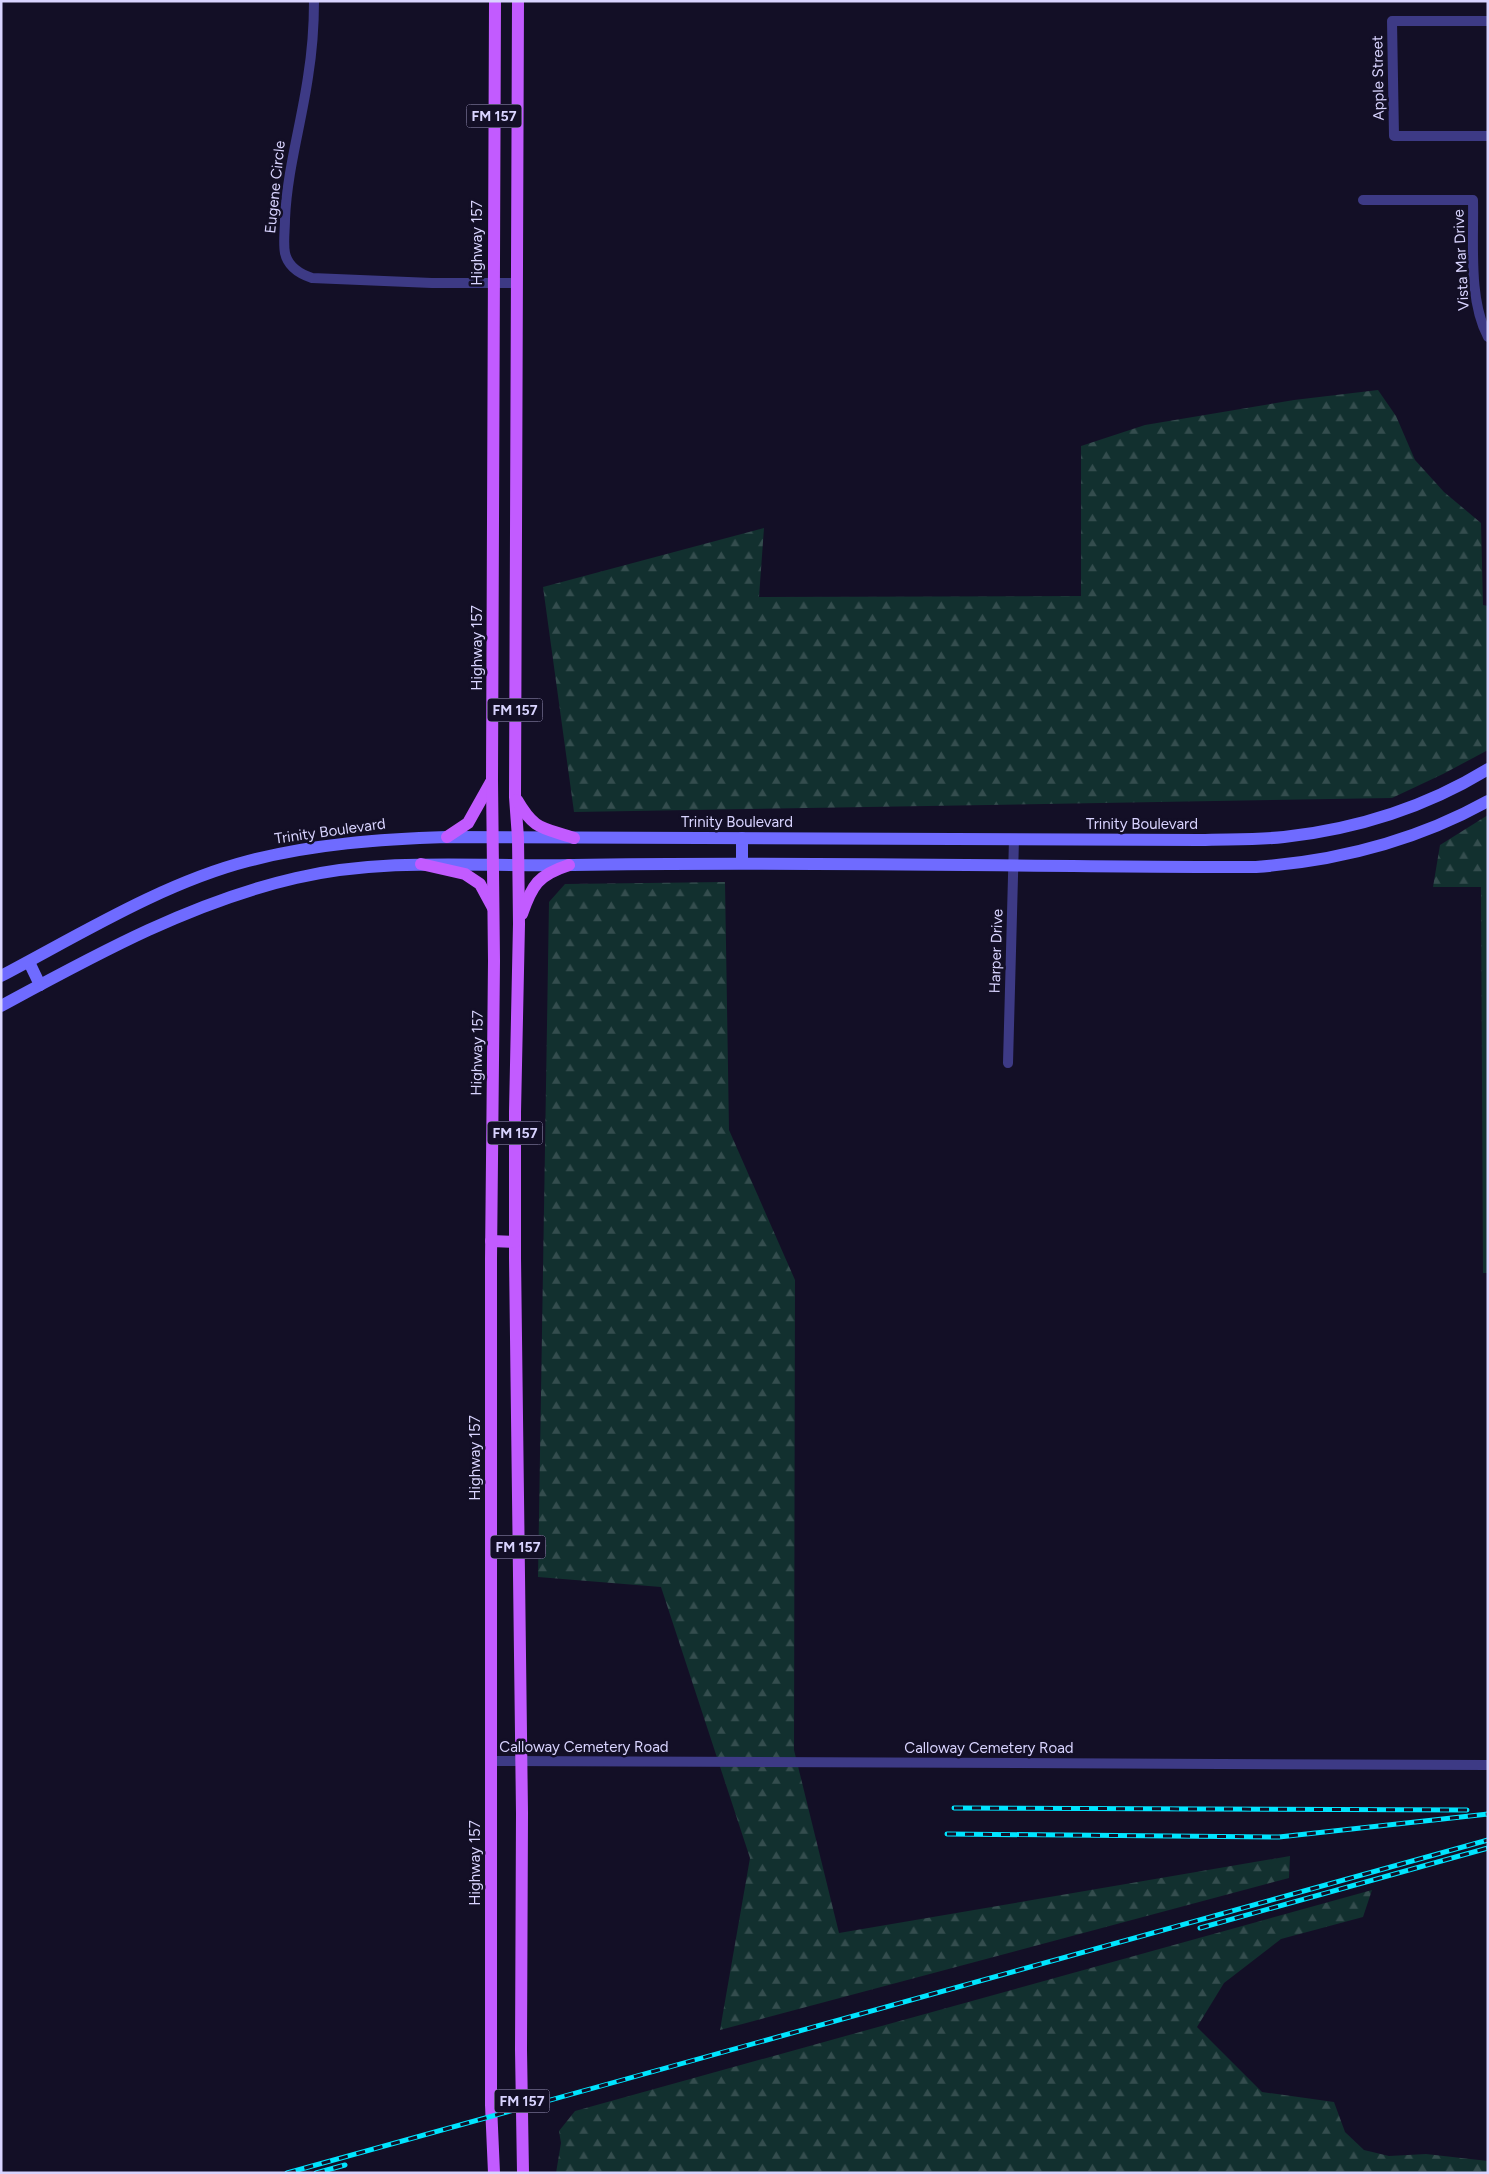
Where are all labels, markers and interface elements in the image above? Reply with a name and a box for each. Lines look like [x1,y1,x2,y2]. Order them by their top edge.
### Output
street label: Apple Street [1368,35,1388,121]
road number: FM 157 [466,104,522,128]
street label: Eugene Circle [261,140,289,234]
street label: Highway 157 [468,200,486,286]
street label: Vista Mar Drive [1449,209,1473,311]
street label: Highway 157 [468,605,486,691]
road number: FM 157 [488,698,542,722]
street label: Trinity Boulevard [681,813,793,831]
street label: Trinity Boulevard [273,814,387,848]
street label: Trinity Boulevard [1086,815,1198,833]
street label: Harper Drive [986,908,1006,994]
street label: Highway 157 [467,1010,487,1096]
road number: FM 157 [488,1122,542,1144]
street label: Highway 157 [466,1415,484,1501]
road number: FM 157 [490,1535,546,1558]
street label: Calloway Cemetery Road [499,1738,669,1756]
street label: Calloway Cemetery Road [904,1739,1074,1757]
street label: Highway 157 [466,1820,484,1906]
road number: FM 157 [494,2090,550,2112]

